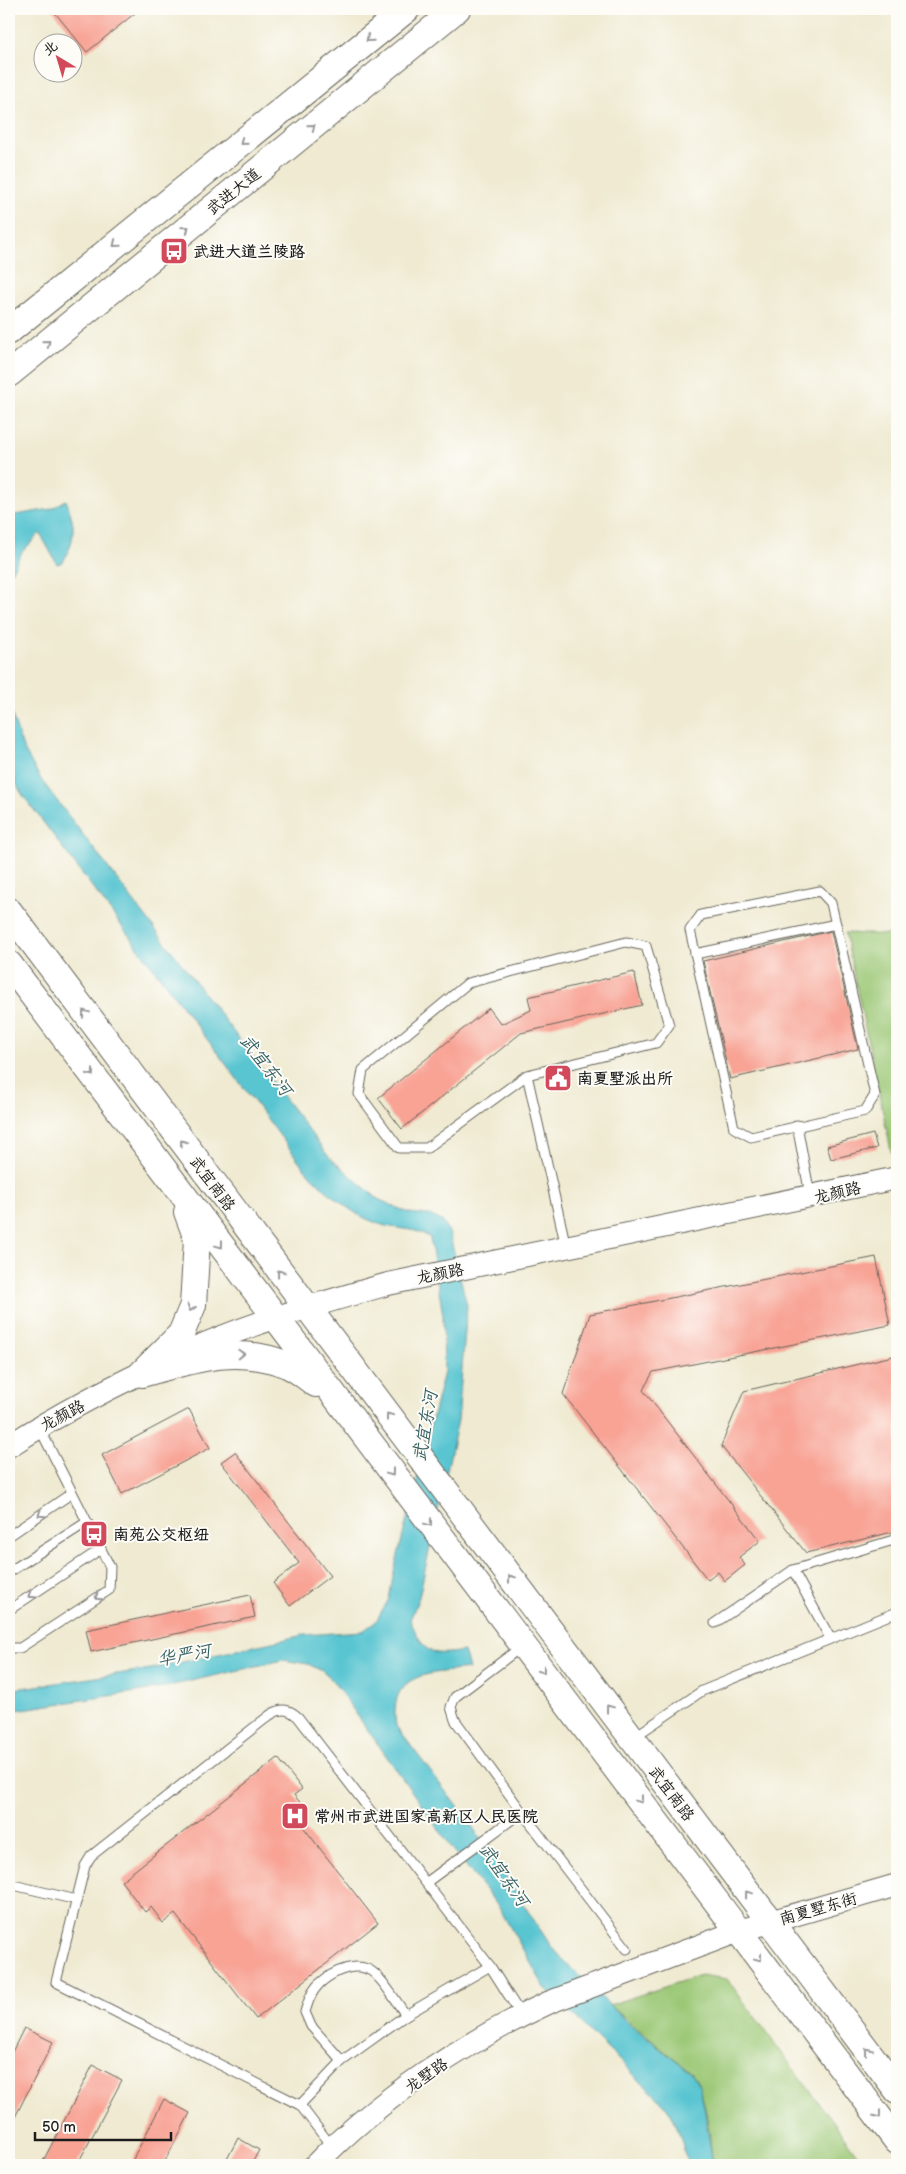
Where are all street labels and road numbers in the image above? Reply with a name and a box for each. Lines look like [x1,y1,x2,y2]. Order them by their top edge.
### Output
street label: 武进大道 [203,165,265,220]
street label: 武宜南路 [185,1153,239,1215]
street label: 龙颜路 [812,1179,863,1208]
street label: 龙颜路 [415,1261,466,1288]
street label: 龙颜路 [37,1397,88,1436]
street label: 武宜南路 [644,1763,698,1825]
street label: 南夏墅东街 [777,1889,859,1930]
street label: 龙墅路 [402,2055,452,2098]

